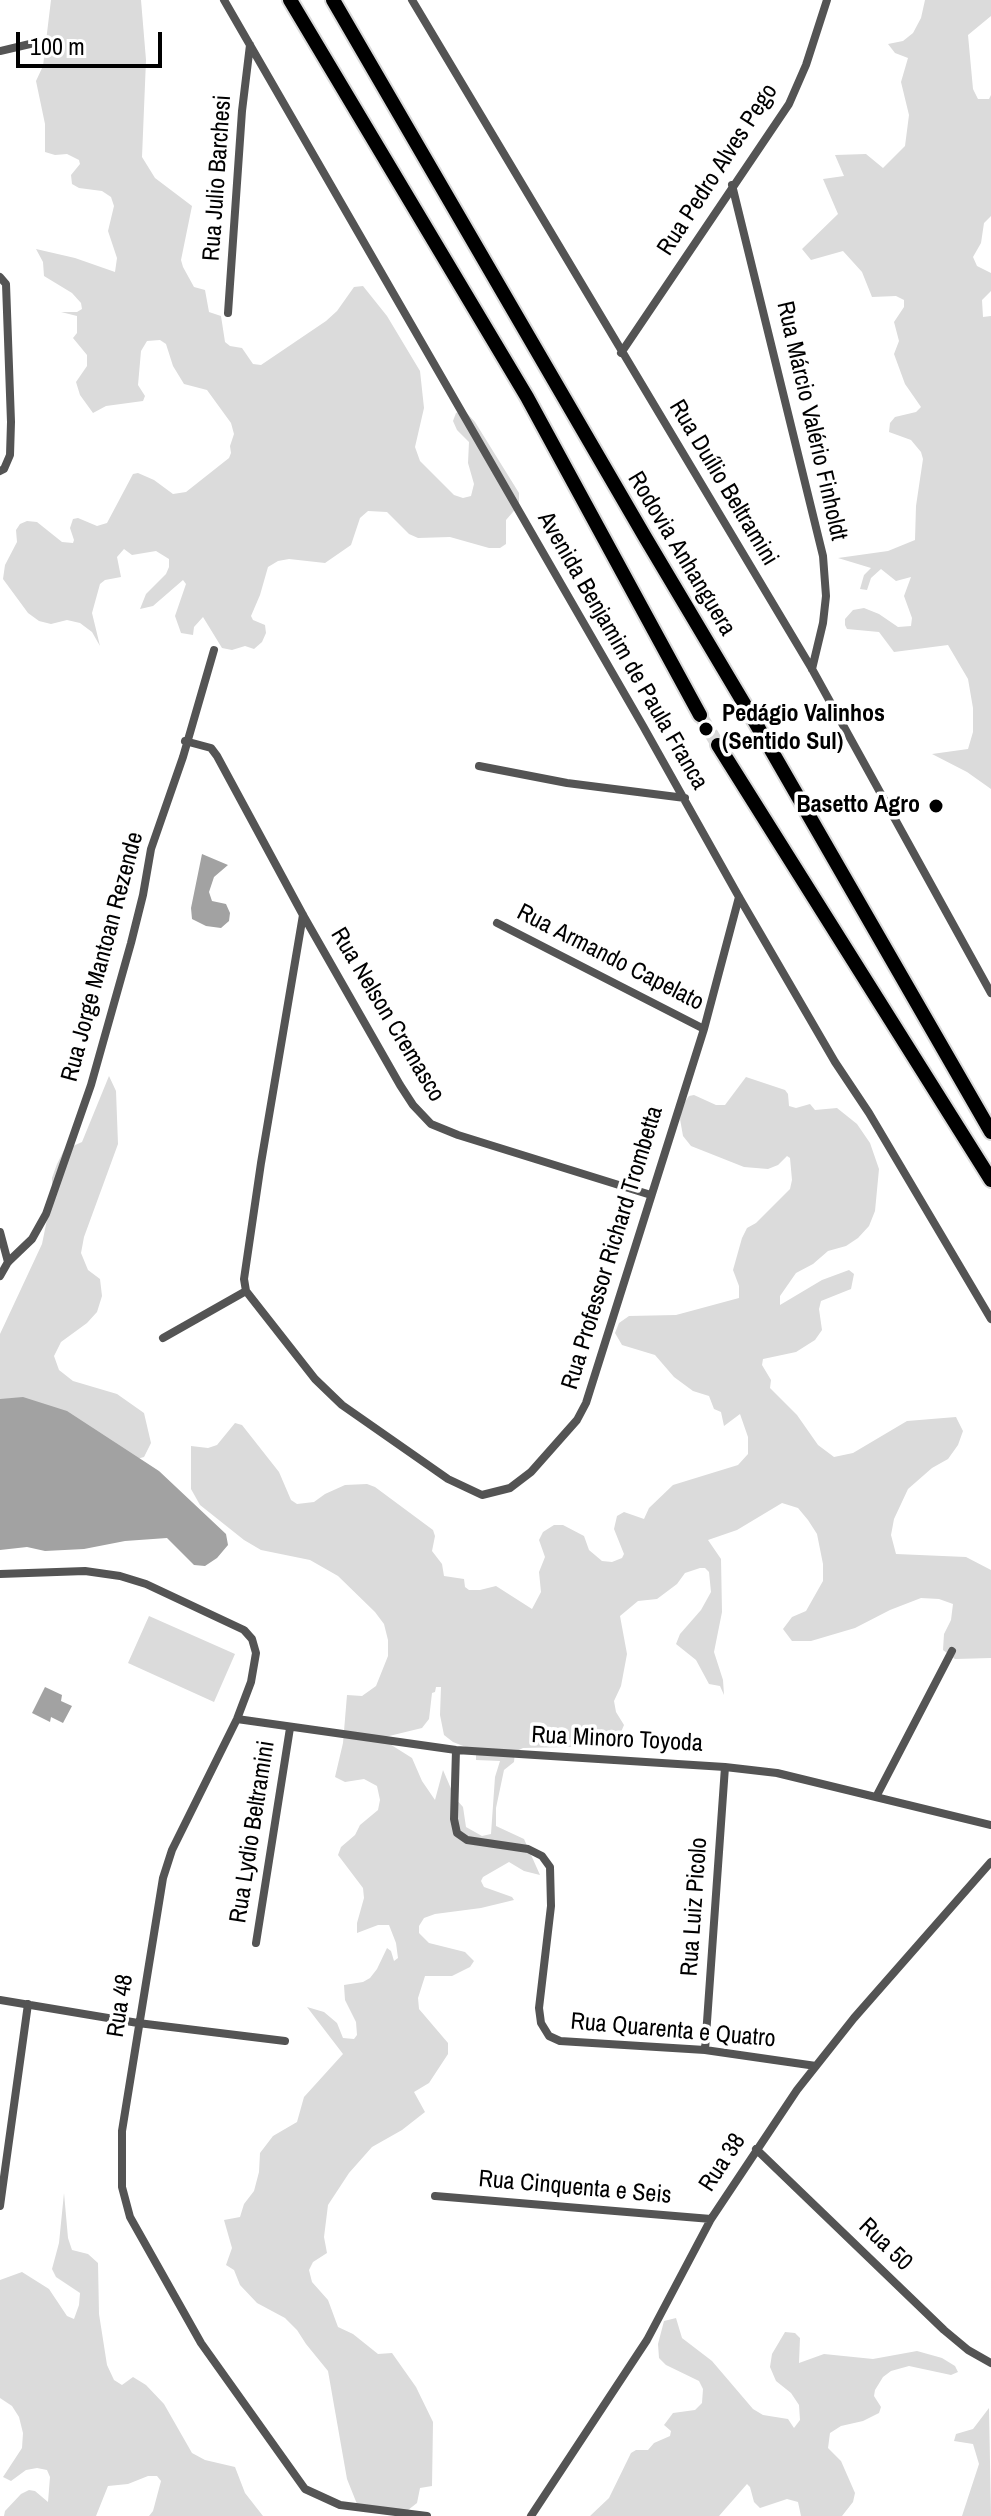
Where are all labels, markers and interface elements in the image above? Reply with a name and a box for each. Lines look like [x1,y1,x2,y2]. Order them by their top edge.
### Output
scale bar [20,16,166,66]
text: 100 m [30,30,85,62]
street label: Rua Pedro Alves Pego [652,79,784,261]
street label: Rua Julio Barchesi [198,94,238,262]
street label: Rua Márcio Valério Finholdt [769,299,853,543]
street label: Rua Duílio Beltramini [662,395,784,571]
street label: Rodovia Anhanguera [621,467,741,641]
street label: Avenida Benjamim de Paula Franca [531,507,713,795]
place label: Pedágio Valinhos (Sentido Sul) [722,701,885,757]
marker: Pedágio Valinhos (Sentido Sul) [697,720,715,738]
place label: Basetto Agro [796,792,920,820]
marker: Basetto Agro [927,797,945,815]
street label: Rua Jorge Mantoan Rezende [56,829,150,1085]
street label: Rua Armando Capelato [512,898,708,1018]
street label: Rua Nelson Cremasco [324,923,450,1107]
street label: Rua Professor Richard Trombetta [556,1103,670,1393]
street label: Rua Minoro Toyoda [530,1721,704,1759]
street label: Rua Lydio Beltramini [224,1739,282,1925]
street label: Rua Luiz Picolo [676,1837,714,1977]
street label: Rua 48 [102,1972,140,2040]
street label: Rua Quarenta e Quatro [569,2008,777,2054]
street label: Rua 38 [694,2129,752,2197]
street label: Rua Cinquenta e Seis [477,2165,673,2211]
street label: Rua 50 [852,2213,918,2277]

